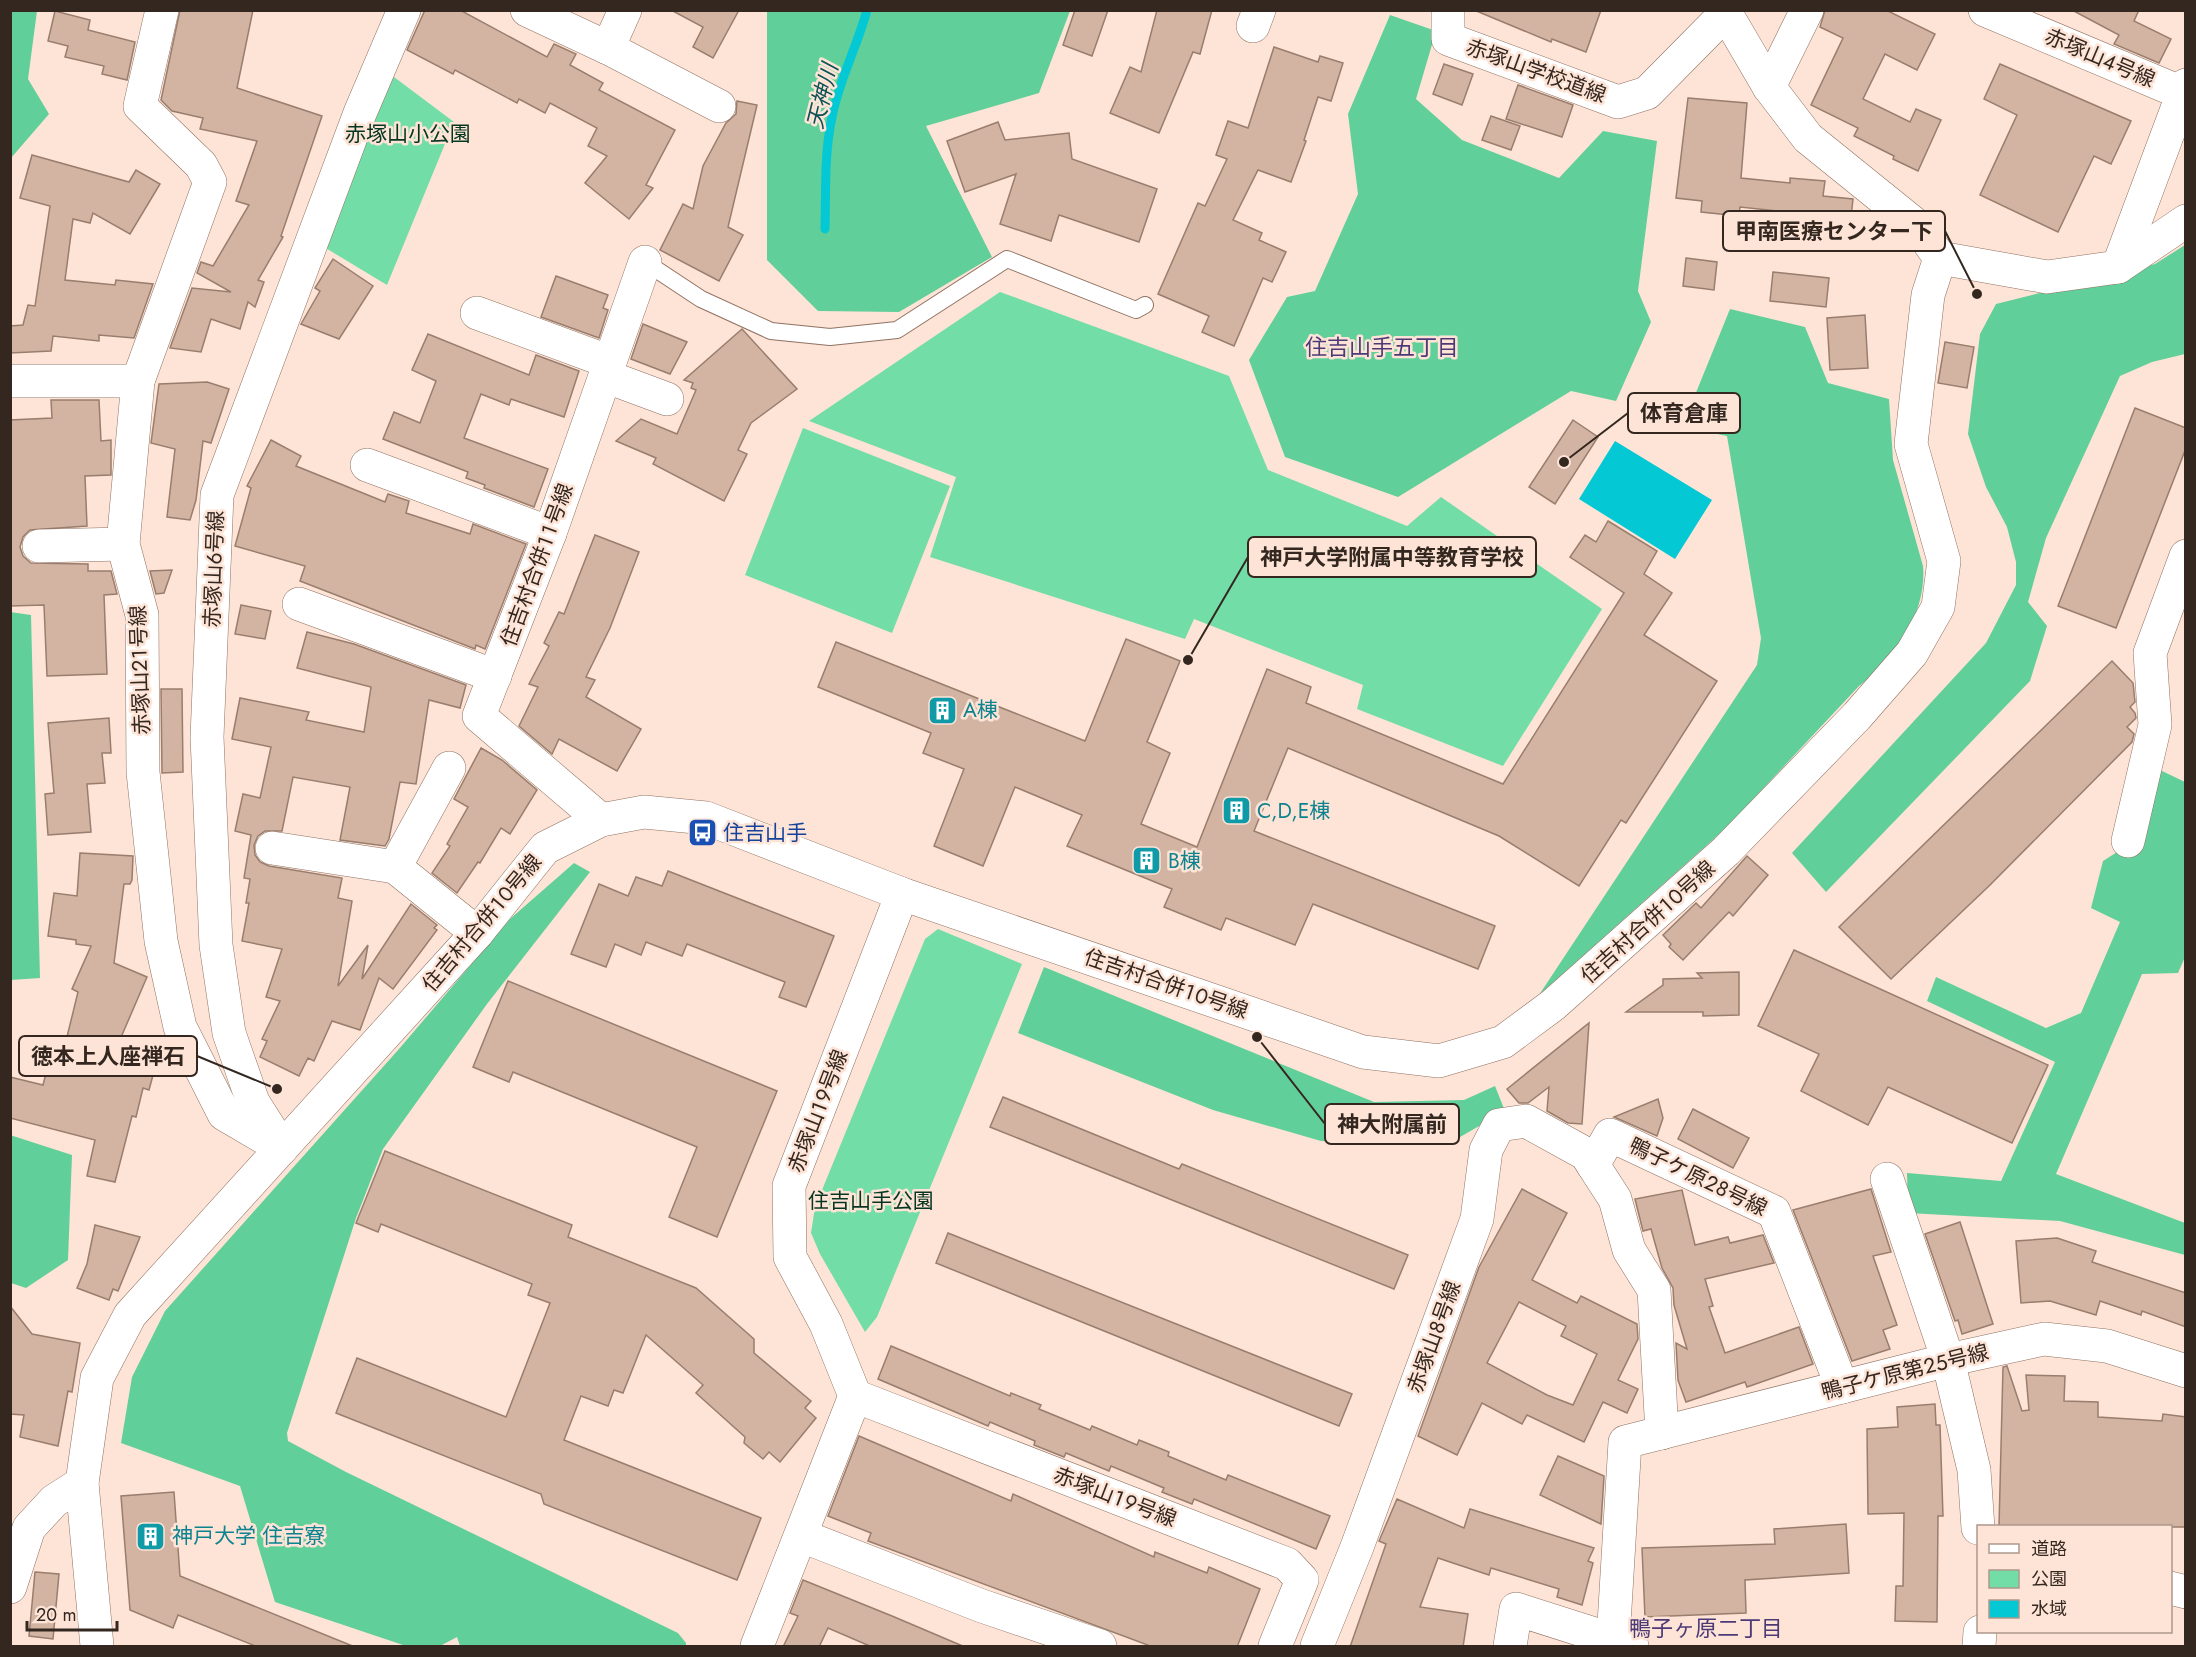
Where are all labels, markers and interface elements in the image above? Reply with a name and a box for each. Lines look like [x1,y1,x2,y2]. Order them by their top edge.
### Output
street label: 赤塚山４号線 [2040,21,2160,95]
street label: 赤塚山学校道線 [1462,32,1610,110]
water label: 天神川 [798,58,846,132]
park label: 赤塚山小公園 [345,119,471,149]
callout: 甲南医療センター下 [1723,211,1945,251]
text: 甲南医療センター下 [1735,215,1933,247]
district label: 住吉山手五丁目 [1305,331,1459,363]
callout: 体育倉庫 [1628,393,1740,433]
text: 体育倉庫 [1640,397,1728,429]
street label: 住吉村合併１１号線 [494,479,580,651]
street label: 赤塚山６号線 [197,510,231,628]
callout: 神戸大学附属中等教育学校 [1248,537,1536,577]
text: 神戸大学附属中等教育学校 [1260,541,1524,573]
street label: 赤塚山２１号線 [123,605,157,735]
building icon: A棟 [926,694,958,726]
place label: A棟 [963,695,998,725]
building icon: C,D,E棟 [1220,795,1252,827]
place label: C,D,E棟 [1257,796,1330,826]
bus stop icon: 住吉山手 [686,817,718,849]
place label: 住吉山手 [723,818,807,848]
building icon: B棟 [1131,845,1163,877]
place label: B棟 [1168,846,1201,876]
street label: 住吉村合併１０号線 [415,848,549,998]
street label: 住吉村合併１０号線 [1574,854,1722,990]
street label: 住吉村合併１０号線 [1080,942,1252,1026]
callout: 徳本上人座禅石 [19,1036,197,1076]
text: 徳本上人座禅石 [31,1040,185,1072]
street label: 赤塚山１９号線 [781,1045,855,1177]
callout: 神大附属前 [1325,1104,1459,1144]
text: 神大附属前 [1337,1108,1447,1140]
street label: 鴨子ケ原２８号線 [1624,1131,1772,1223]
park label: 住吉山手公園 [808,1186,934,1216]
street label: 赤塚山８号線 [1400,1277,1468,1397]
street label: 鴨子ケ原第２５号線 [1818,1337,1992,1407]
street label: 赤塚山１９号線 [1049,1460,1181,1534]
building icon: 神戸大学 住吉寮 [135,1520,167,1552]
place label: 神戸大学 住吉寮 [172,1521,325,1551]
legend [1977,1525,2172,1633]
text: 道路 [2031,1536,2067,1562]
text: 公園 [2031,1566,2067,1592]
scale bar [27,1594,117,1632]
text: 水域 [2031,1596,2067,1622]
text: 20 m [36,1602,76,1628]
district label: 鴨子ヶ原二丁目 [1629,1612,1783,1644]

